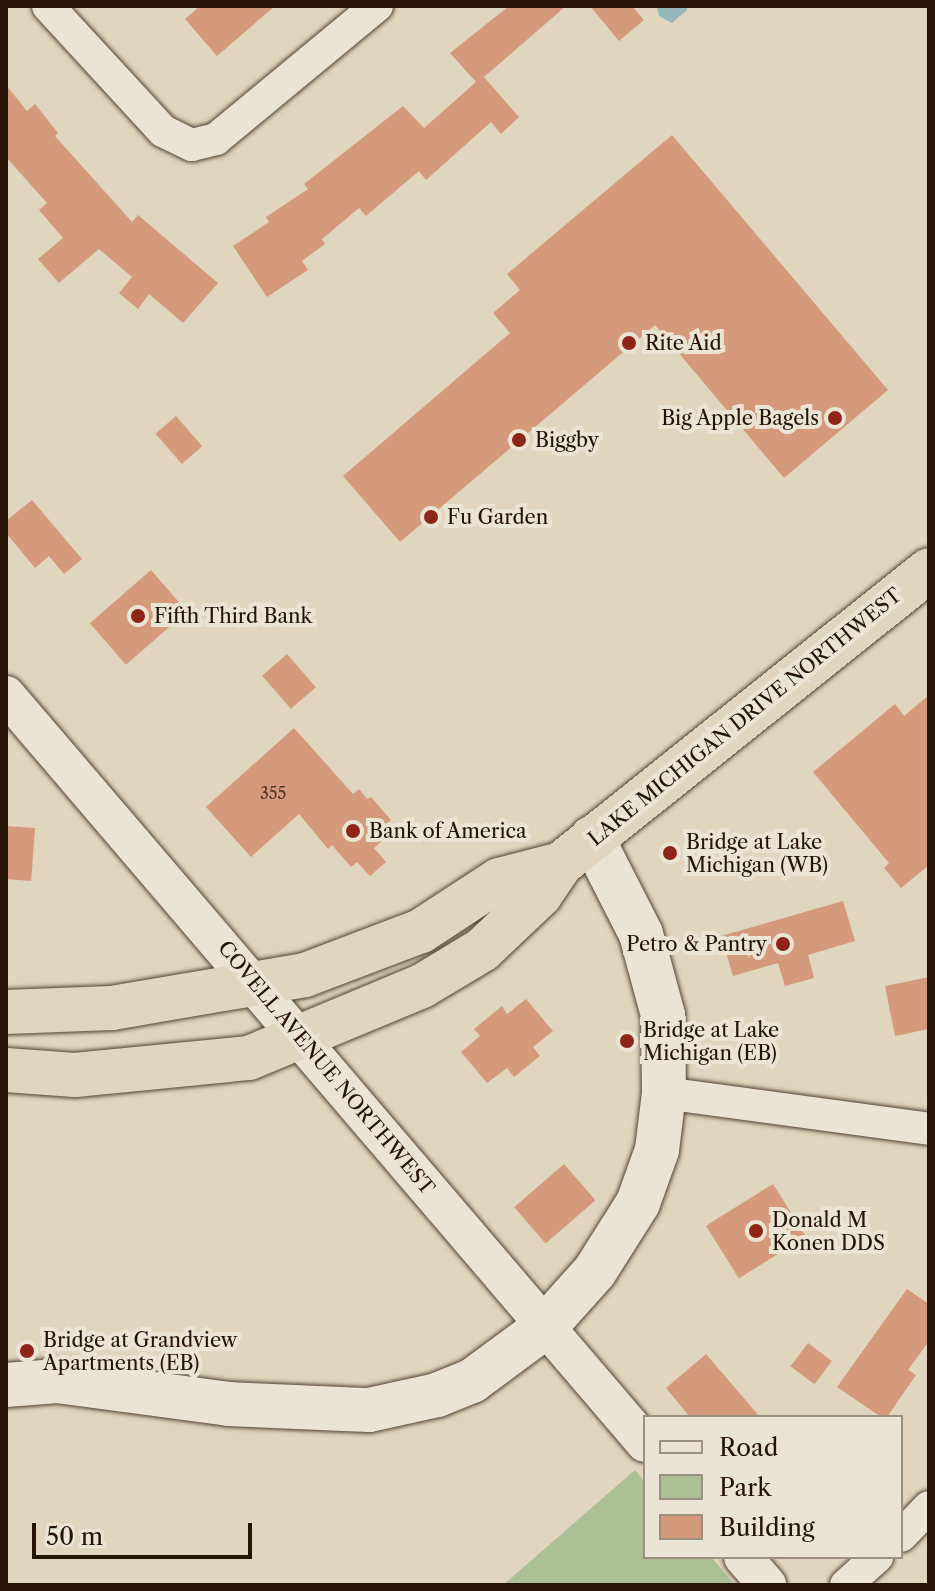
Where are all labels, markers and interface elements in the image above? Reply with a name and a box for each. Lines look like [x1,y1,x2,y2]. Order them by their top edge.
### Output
place label: Rite Aid [645,331,722,355]
marker: Rite Aid [620,334,638,352]
place label: Big Apple Bagels [660,406,819,430]
marker: Big Apple Bagels [826,409,844,427]
place label: Biggby [535,428,599,452]
marker: Biggby [510,431,528,449]
place label: Fu Garden [447,505,548,529]
marker: Fu Garden [422,508,440,526]
street label: LAKE MICHIGAN DRIVE NORTHWEST [584,583,906,851]
place label: Fifth Third Bank [154,604,313,628]
marker: Fifth Third Bank [129,607,147,625]
house number: 355 [260,783,286,803]
place label: Bank of America [369,819,528,843]
marker: Bank of America [344,822,362,840]
place label: Bridge at Lake Michigan (WB) [686,830,828,877]
marker: Bridge at Lake Michigan (WB) [661,844,679,862]
place label: Petro & Pantry [626,932,767,956]
marker: Petro & Pantry [774,935,792,953]
street label: COVELL AVENUE NORTHWEST [212,936,440,1200]
place label: Bridge at Lake Michigan (EB) [643,1018,779,1065]
marker: Bridge at Lake Michigan (EB) [618,1032,636,1050]
place label: Donald M Konen DDS [772,1208,885,1255]
marker: Donald M Konen DDS [747,1222,765,1240]
place label: Bridge at Grandview Apartments (EB) [43,1328,237,1375]
marker: Bridge at Grandview Apartments (EB) [18,1342,36,1360]
legend [643,1415,903,1559]
text: Road [719,1433,778,1462]
text: Park [719,1473,771,1502]
scale bar [36,1507,256,1557]
text: Building [719,1513,815,1542]
text: 50 m [46,1522,103,1551]

